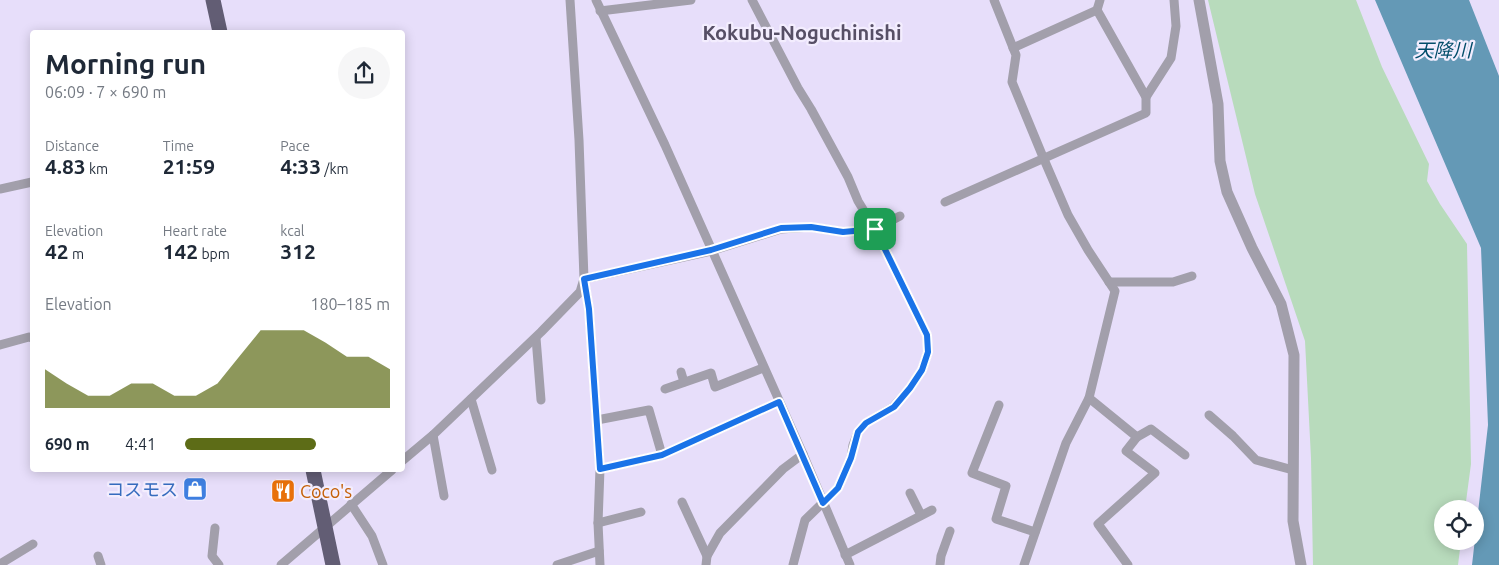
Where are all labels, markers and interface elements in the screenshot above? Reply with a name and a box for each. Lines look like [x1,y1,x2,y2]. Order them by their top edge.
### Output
district label: Kokubu-Noguchinishi [702,21,902,44]
water label: 天降川 [1414,39,1473,61]
button: share [338,47,390,99]
text: Morning run [45,48,206,79]
text: 06:09 · 7 × 690 m [45,83,166,101]
text: Distance [45,138,99,154]
text: Time [163,138,194,154]
text: Pace [280,138,310,154]
text: 4.83 [45,154,86,178]
text: 21:59 [163,154,215,178]
text: 4:33 [280,154,321,178]
text: km [86,161,108,177]
text: /km [321,161,349,177]
pin [854,208,896,250]
icon: arrive [861,215,889,243]
text: Elevation [45,223,103,239]
text: Heart rate [163,223,227,239]
text: kcal [280,223,305,239]
text: 42 [45,239,69,263]
text: 142 [163,239,198,263]
text: 312 [280,239,316,263]
text: m [69,246,84,262]
text: bpm [198,246,230,262]
text: Elevation [45,295,112,313]
text: 180–185 m [310,295,390,313]
text: 690 m [45,435,90,453]
text: 4:41 [125,435,156,453]
shop icon: コスモス [182,476,208,502]
restaurant icon: Coco's [270,478,296,504]
place label: コスモス [106,479,178,499]
place label: Coco's [300,481,352,501]
map controls [1434,500,1484,550]
button: locate [1434,500,1484,550]

